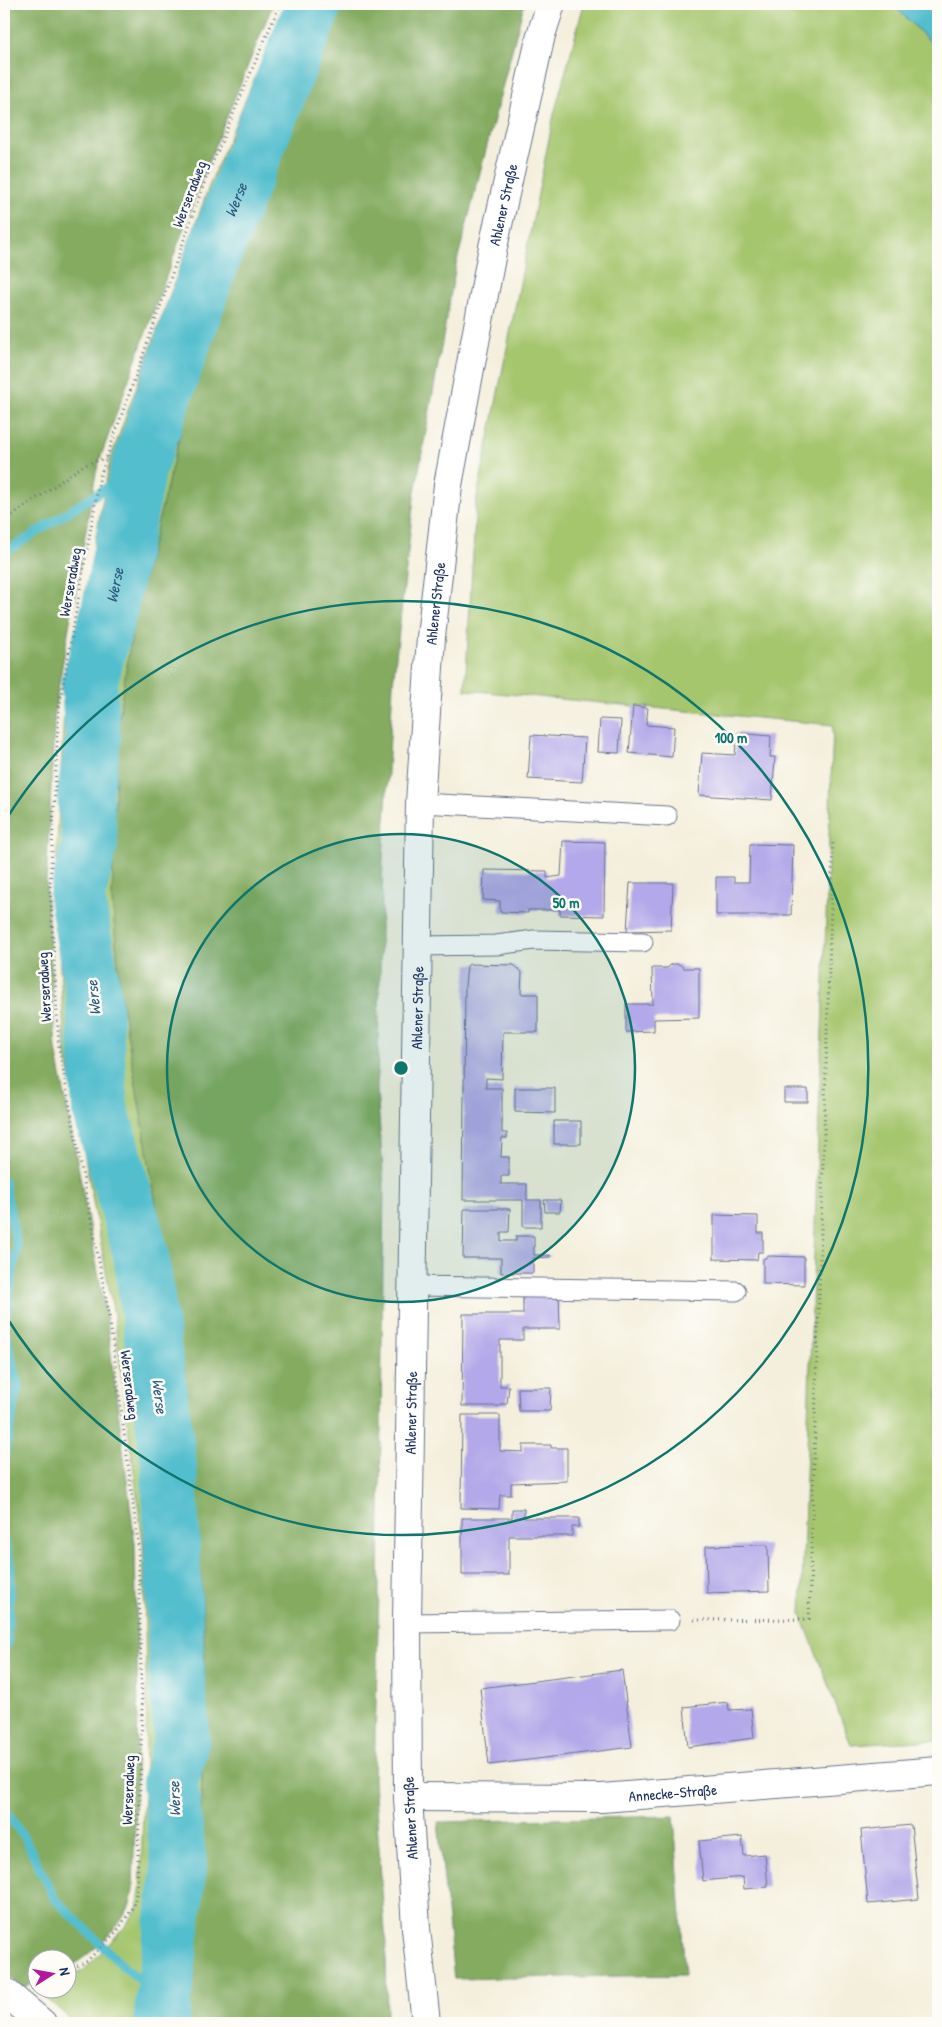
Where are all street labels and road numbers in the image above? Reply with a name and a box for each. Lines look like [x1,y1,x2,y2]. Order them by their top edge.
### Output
street label: Werseradweg [167,157,211,230]
street label: Ahlener Straße [483,162,522,247]
street label: Werseradweg [54,545,86,618]
street label: Ahlener Straße [420,561,450,646]
street label: Werseradweg [32,951,56,1022]
street label: Ahlener Straße [406,966,428,1050]
street label: Werseradweg [115,1349,145,1421]
street label: Ahlener Straße [399,1371,421,1455]
street label: Werseradweg [116,1754,140,1825]
street label: Ahlener Straße [397,1776,423,1860]
street label: Annecke-Straße [628,1778,718,1806]

